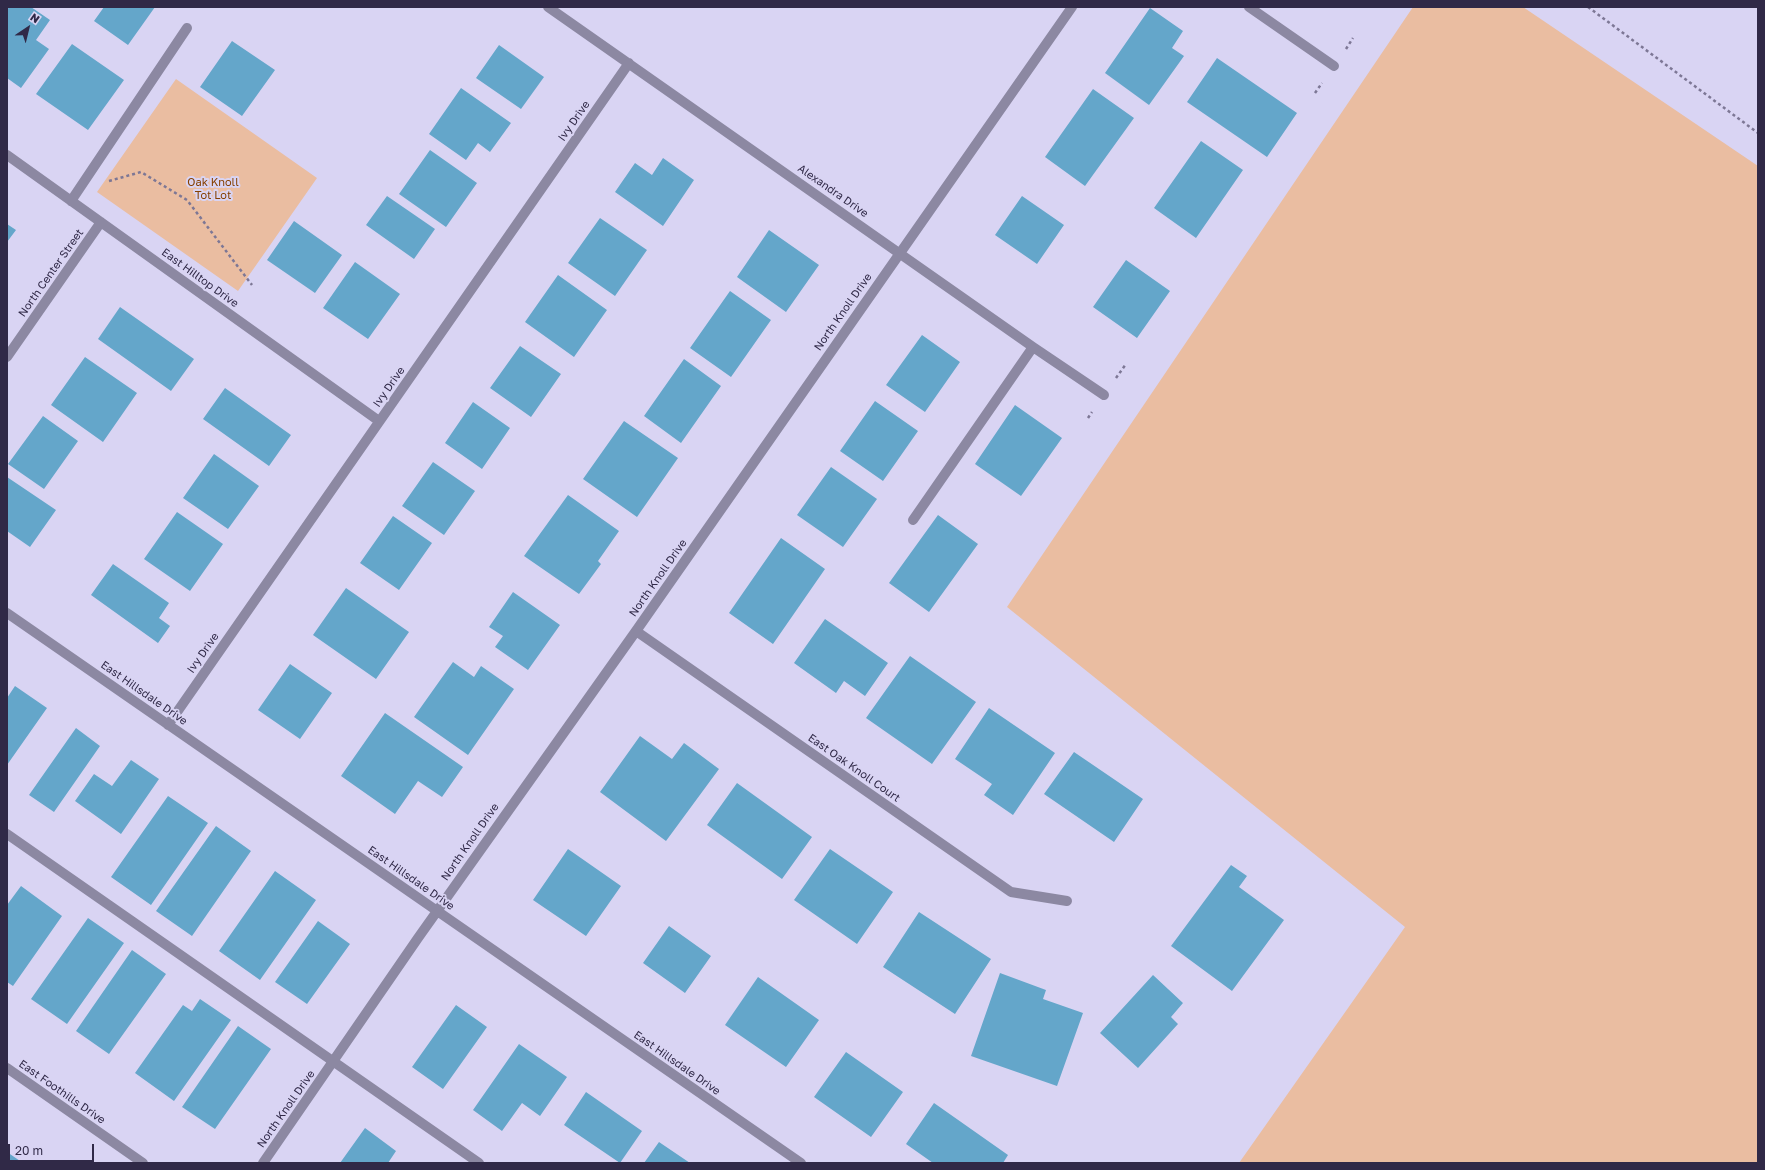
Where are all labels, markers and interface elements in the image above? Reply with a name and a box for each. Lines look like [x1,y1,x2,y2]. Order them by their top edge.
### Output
north arrow [8,8,48,48]
text: N [28,10,42,25]
street label: Ivy Drive [555,98,593,144]
street label: Alexandra Drive [795,162,871,220]
park label: Oak Knoll Tot Lot [187,176,239,202]
street label: North Center Street [16,227,86,319]
street label: East Hilltop Drive [159,246,241,310]
street label: North Knoll Drive [811,271,875,353]
street label: Ivy Drive [370,364,408,410]
street label: North Knoll Drive [626,537,690,619]
street label: Ivy Drive [184,630,222,676]
street label: East Hillsdale Drive [98,658,190,728]
street label: East Oak Knoll Court [805,731,903,805]
street label: North Knoll Drive [438,801,502,883]
street label: East Hillsdale Drive [365,843,457,913]
street label: East Hillsdale Drive [631,1028,723,1098]
street label: East Foothills Drive [16,1057,108,1127]
street label: North Knoll Drive [254,1068,318,1150]
scale bar [10,1136,96,1162]
text: 20 m [15,1143,43,1158]

